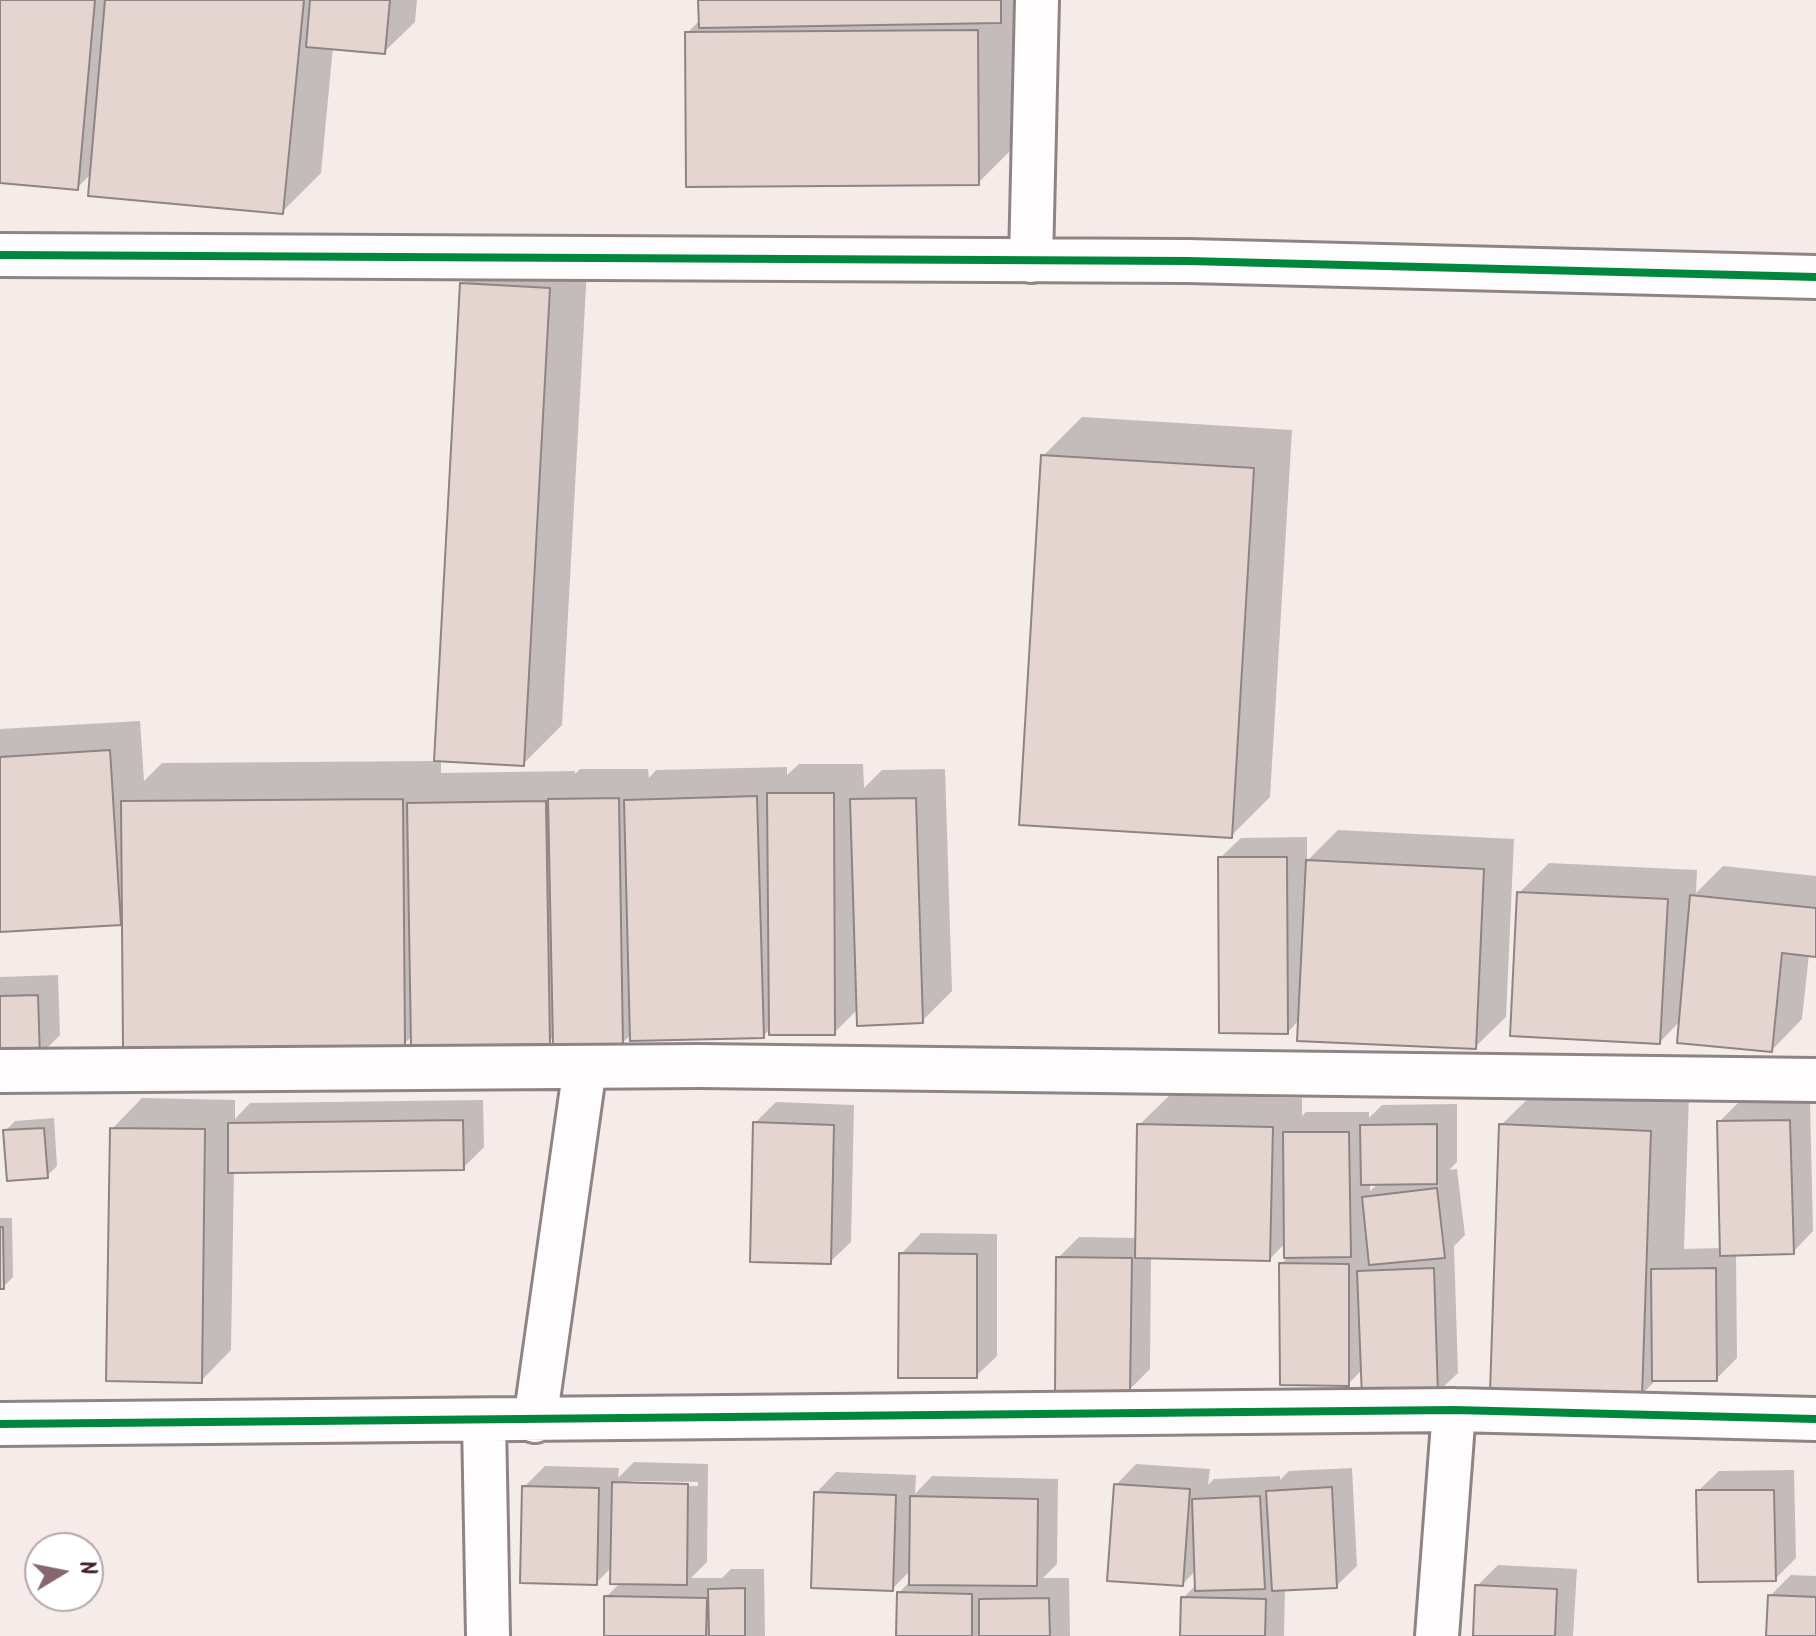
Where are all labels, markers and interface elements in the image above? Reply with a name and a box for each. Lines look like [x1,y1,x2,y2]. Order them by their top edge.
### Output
north arrow [24,1532,104,1612]
text: N [68,1558,105,1578]

